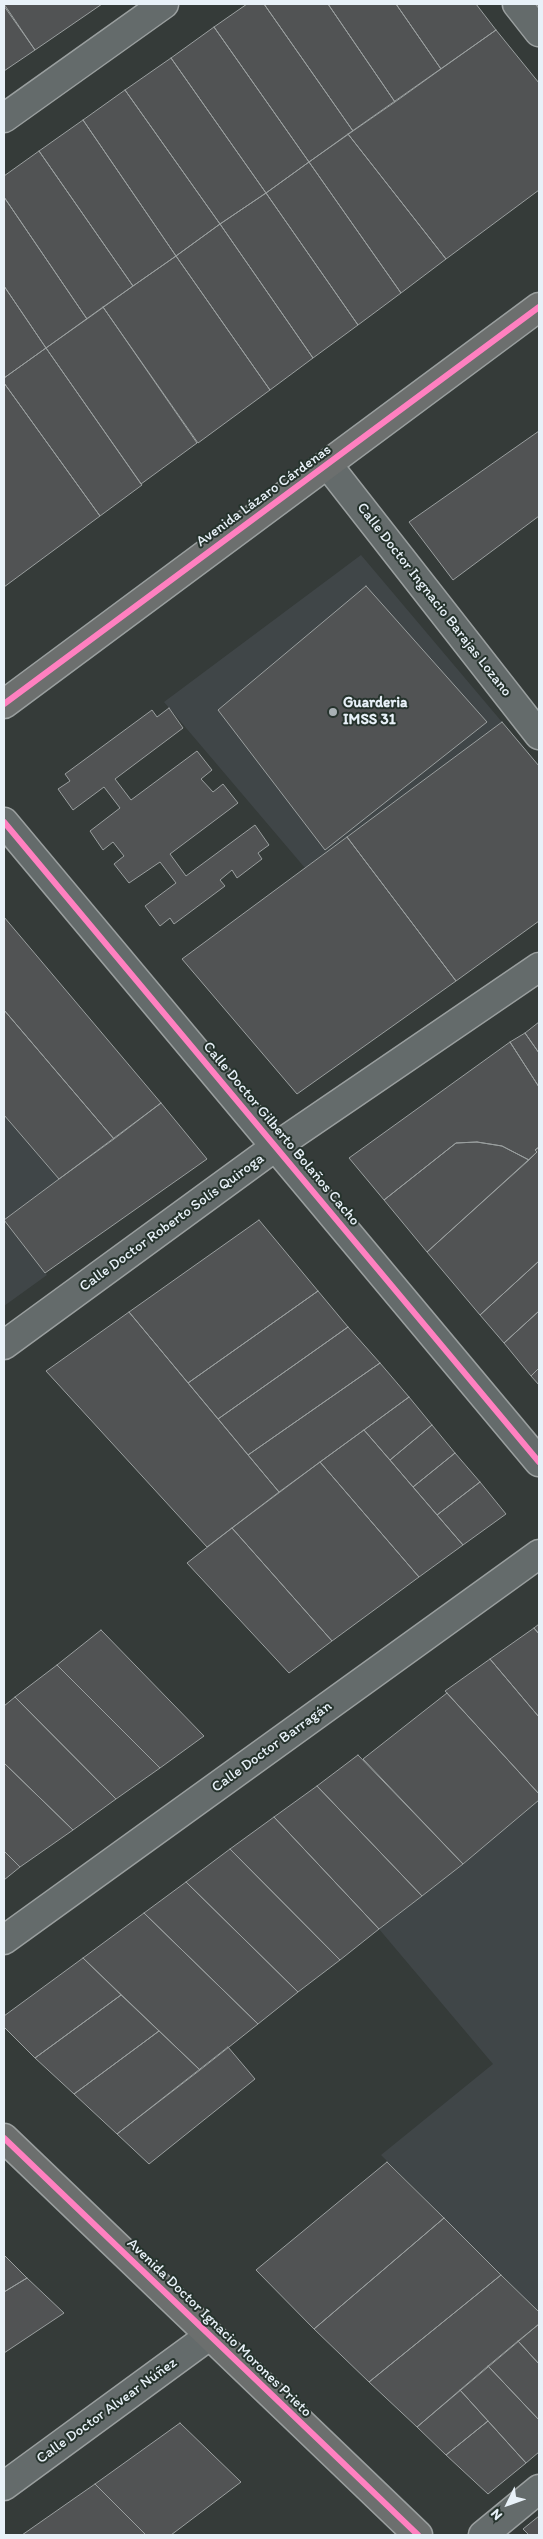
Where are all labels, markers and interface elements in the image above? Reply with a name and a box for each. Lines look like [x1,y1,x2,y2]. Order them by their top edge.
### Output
street label: Avenida Lázaro Cárdenas [193,441,335,551]
street label: Calle Doctor Ingnacio Barajas Lozano [353,499,515,701]
place label: Guarderia IMSS 31 [343,694,407,729]
marker: Guarderia IMSS 31 [327,706,339,718]
street label: Calle Doctor Gilberto Bolaños Cacho [199,1038,363,1230]
street label: Calle Doctor Roberto Solís Quiroga [76,1150,268,1296]
street label: Calle Doctor Barragán [208,1697,336,1797]
street label: Avenida Doctor Ignacio Morones Prieto [123,2235,315,2421]
street label: Calle Doctor Alvear Núñez [33,2354,181,2468]
north arrow [483,2479,533,2529]
text: N [487,2505,506,2524]

